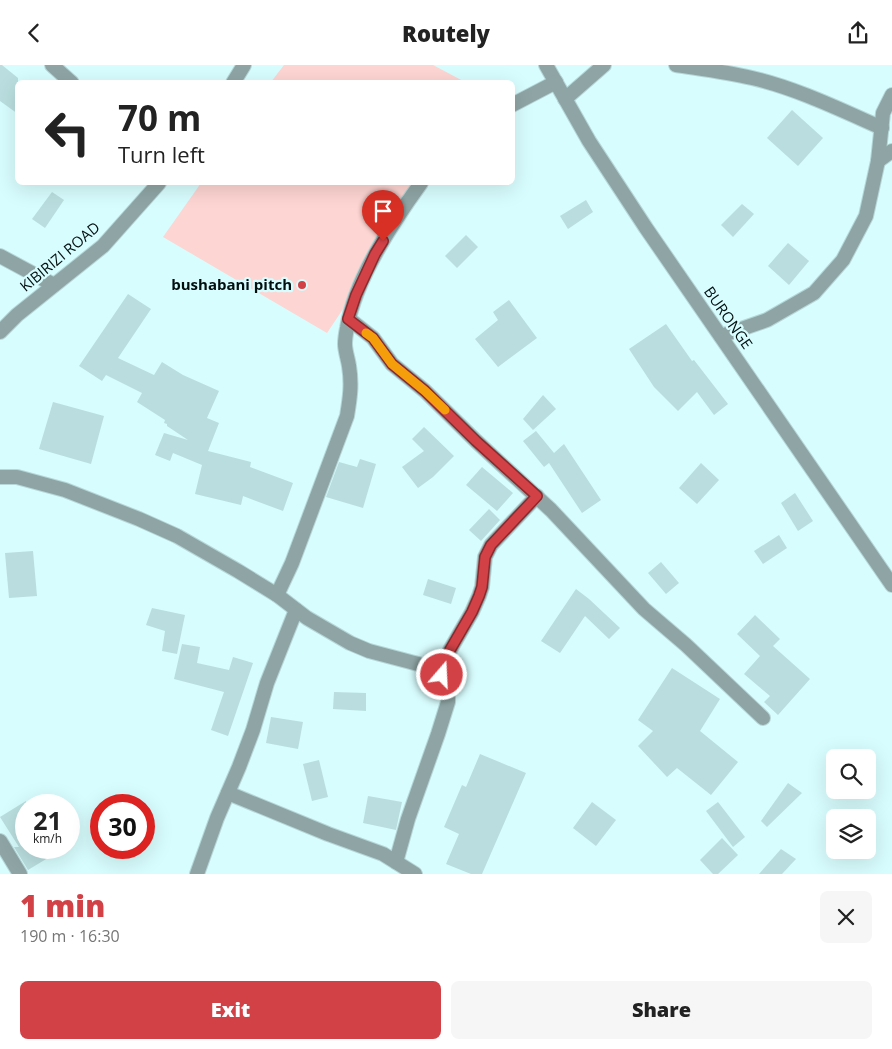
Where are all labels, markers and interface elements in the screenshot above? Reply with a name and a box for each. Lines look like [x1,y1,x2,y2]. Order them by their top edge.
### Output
text: Routely [402,18,490,48]
icon: back [20,19,48,47]
icon: share [844,19,872,47]
text: 70 m [118,94,201,141]
icon: left [35,100,100,165]
text: Turn left [118,139,205,169]
pin [362,190,404,241]
icon: arrive [369,197,397,225]
street label: KIBIRIZI ROAD [15,217,104,296]
place label: bushabani pitch [171,274,292,294]
marker: bushabani pitch [296,279,308,291]
street label: BURONGE [700,282,758,353]
position arrow [415,648,467,700]
map controls [826,749,876,859]
button: search [826,749,876,799]
speed limit sign: 30 [90,794,155,859]
text: 21 [33,803,62,837]
button: layers [826,809,876,859]
text: km/h [33,830,62,847]
text: 1 min [20,885,105,926]
button: close [820,891,872,943]
text: 190 m · 16:30 [20,925,120,947]
button: Exit [20,981,441,1039]
button: Share [451,981,872,1039]

